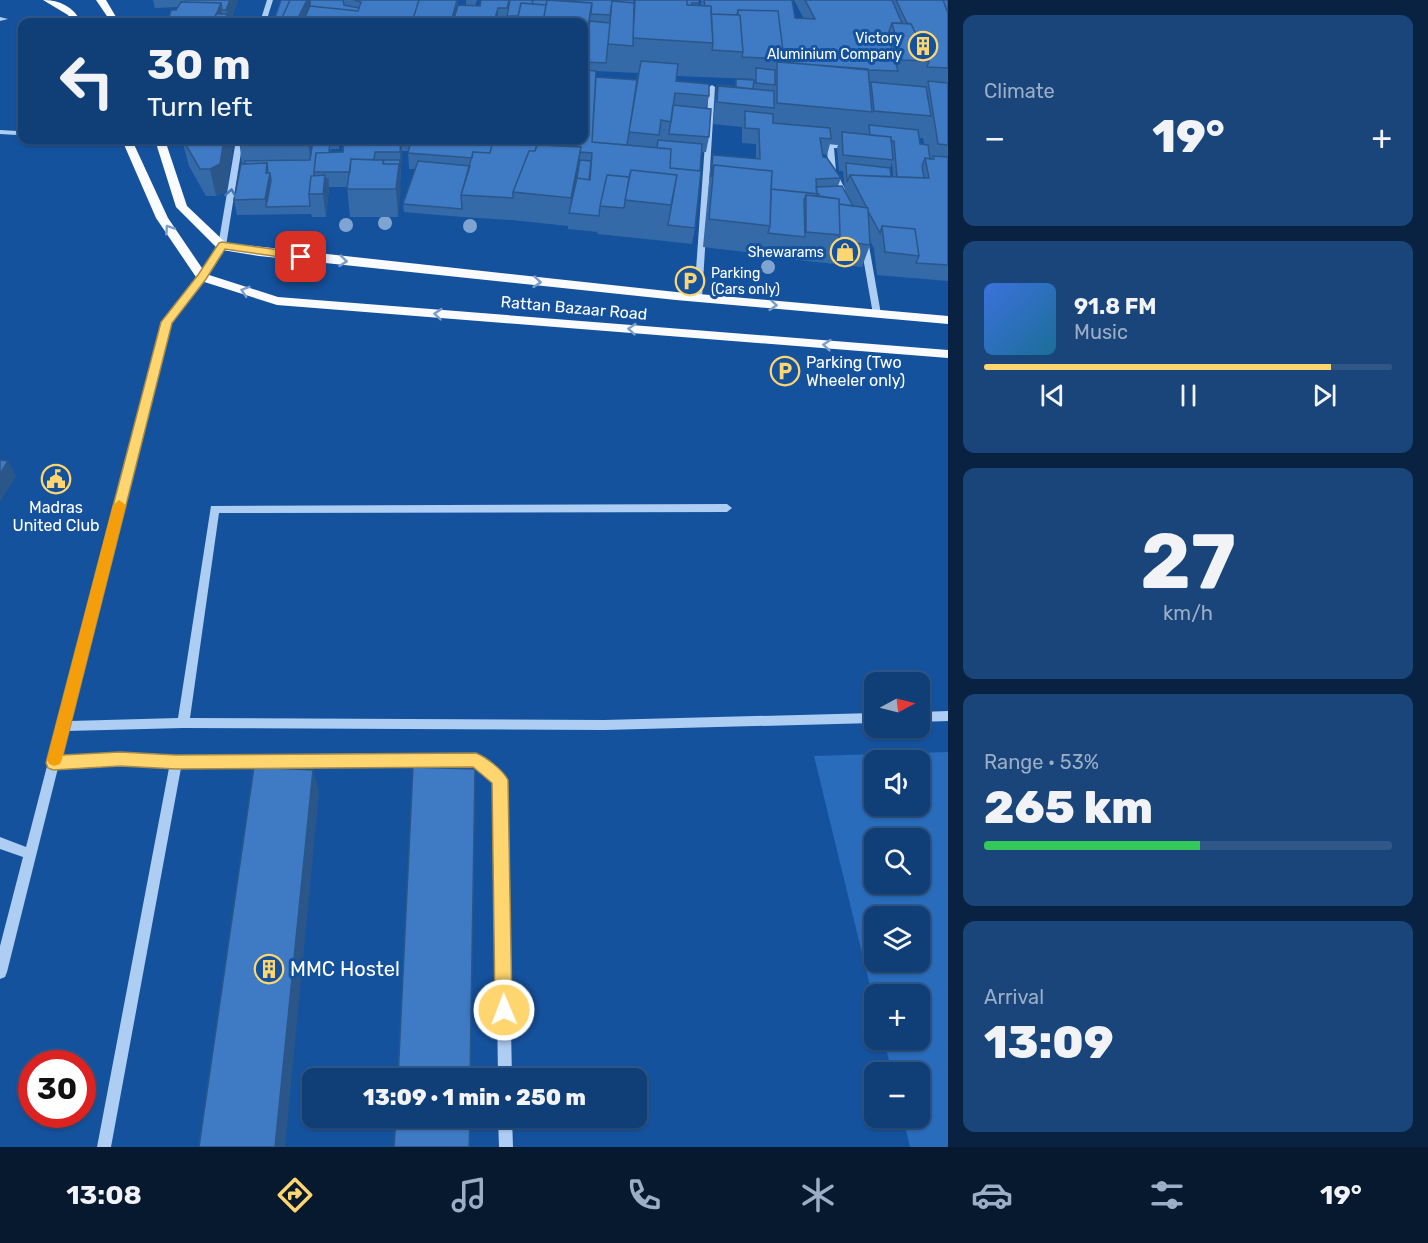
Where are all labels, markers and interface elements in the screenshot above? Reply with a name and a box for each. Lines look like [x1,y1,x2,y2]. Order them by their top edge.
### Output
place label: Victory Aluminium Company [767,30,902,63]
building icon: Victory Aluminium Company [907,30,939,62]
text: 30 m [147,40,251,90]
icon: left [48,42,126,120]
text: Climate [984,79,1055,103]
text: Turn left [147,91,252,123]
text: 19° [1152,110,1225,163]
text: − [984,118,1005,157]
text: + [1371,118,1392,157]
one-way arrow [224,188,237,198]
one-way arrow [165,224,176,235]
pin [275,231,326,282]
shop icon: Shewarams [829,236,861,268]
icon: arrive [284,240,317,273]
place label: Shewarams [748,244,824,261]
one-way arrow [338,254,347,267]
parking icon: Parking (Cars only) [674,265,706,297]
place label: Parking (Cars only) [711,265,780,298]
one-way arrow [532,275,541,288]
one-way arrow [240,286,251,298]
street label: Rattan Bazaar Road [500,292,648,324]
text: 91.8 FM [1074,293,1157,320]
one-way arrow [768,298,777,311]
one-way arrow [434,308,443,321]
text: Music [1074,320,1128,344]
one-way arrow [628,323,637,336]
one-way arrow [822,339,831,352]
place label: Parking (Two Wheeler only) [806,353,905,390]
parking icon: Parking (Two Wheeler only) [769,355,801,387]
icon: previous [1036,379,1069,412]
icon: pause [1172,379,1205,412]
icon: next [1308,379,1341,412]
public building icon: Madras United Club [40,463,72,495]
place label: Madras United Club [12,498,100,535]
text: 27 [1140,515,1236,608]
text: km/h [1163,601,1213,625]
north arrow [864,672,930,738]
map controls [864,672,930,1128]
button: sound [864,750,930,816]
text: Range · 53% [984,750,1099,774]
text: 265 km [984,781,1153,834]
button: search [864,828,930,894]
button: layers [864,906,930,972]
building icon: MMC Hostel [253,953,285,985]
place label: MMC Hostel [290,957,400,981]
position arrow [472,978,536,1042]
button: + [864,984,930,1050]
text: Arrival [984,985,1044,1009]
text: 13:09 [984,1016,1114,1069]
speed limit sign: 30 [18,1050,96,1128]
button: − [864,1062,930,1128]
text: 13:09 · 1 min · 250 m [363,1084,586,1111]
icon: directions [274,1174,316,1216]
icon: music [448,1174,490,1216]
icon: phone [623,1174,665,1216]
icon: climate [797,1174,839,1216]
icon: car [971,1174,1013,1216]
icon: filters [1146,1174,1188,1216]
text: 13:08 [66,1179,142,1211]
text: 19° [1320,1179,1362,1211]

